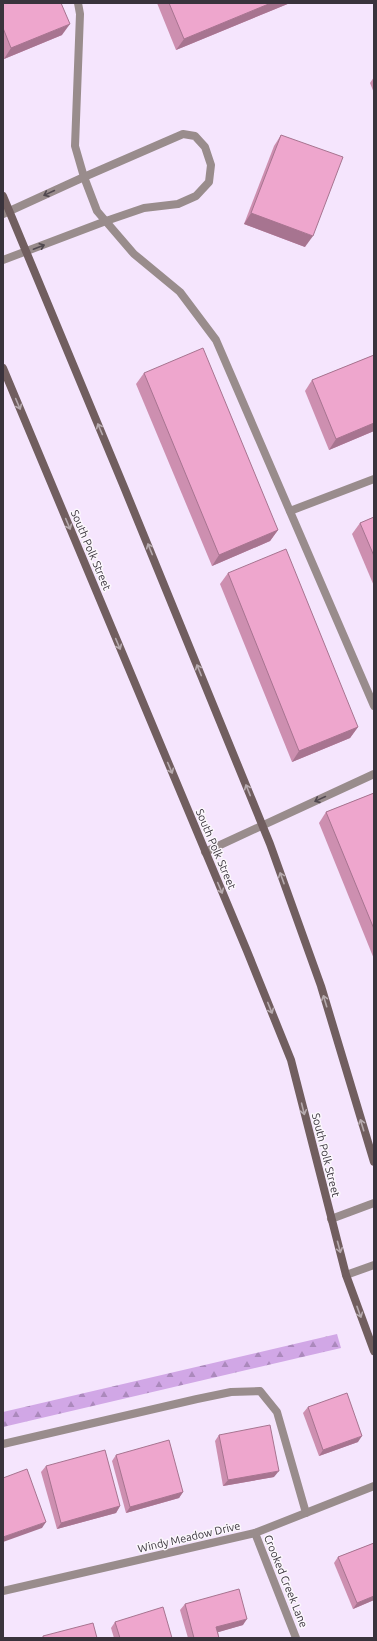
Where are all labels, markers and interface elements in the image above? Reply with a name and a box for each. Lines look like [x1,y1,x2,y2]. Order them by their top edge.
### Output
one-way arrow [43,190,55,197]
one-way arrow [33,242,45,250]
one-way arrow [15,398,22,410]
one-way arrow [96,423,104,435]
street label: South Polk Street [69,508,114,593]
one-way arrow [65,518,73,530]
one-way arrow [145,544,153,556]
one-way arrow [115,638,123,650]
one-way arrow [195,664,202,676]
one-way arrow [167,762,175,774]
one-way arrow [244,784,251,796]
one-way arrow [315,796,327,803]
street label: South Polk Street [194,807,239,892]
one-way arrow [278,872,285,885]
one-way arrow [217,881,224,893]
one-way arrow [321,994,328,1007]
one-way arrow [266,1002,274,1014]
one-way arrow [300,1102,307,1115]
street label: South Polk Street [310,1112,342,1199]
one-way arrow [358,1119,365,1132]
one-way arrow [336,1240,343,1253]
one-way arrow [356,1305,364,1317]
street label: Windy Meadow Drive [137,1519,241,1555]
street label: Crooked Creek Lane [262,1533,310,1629]

